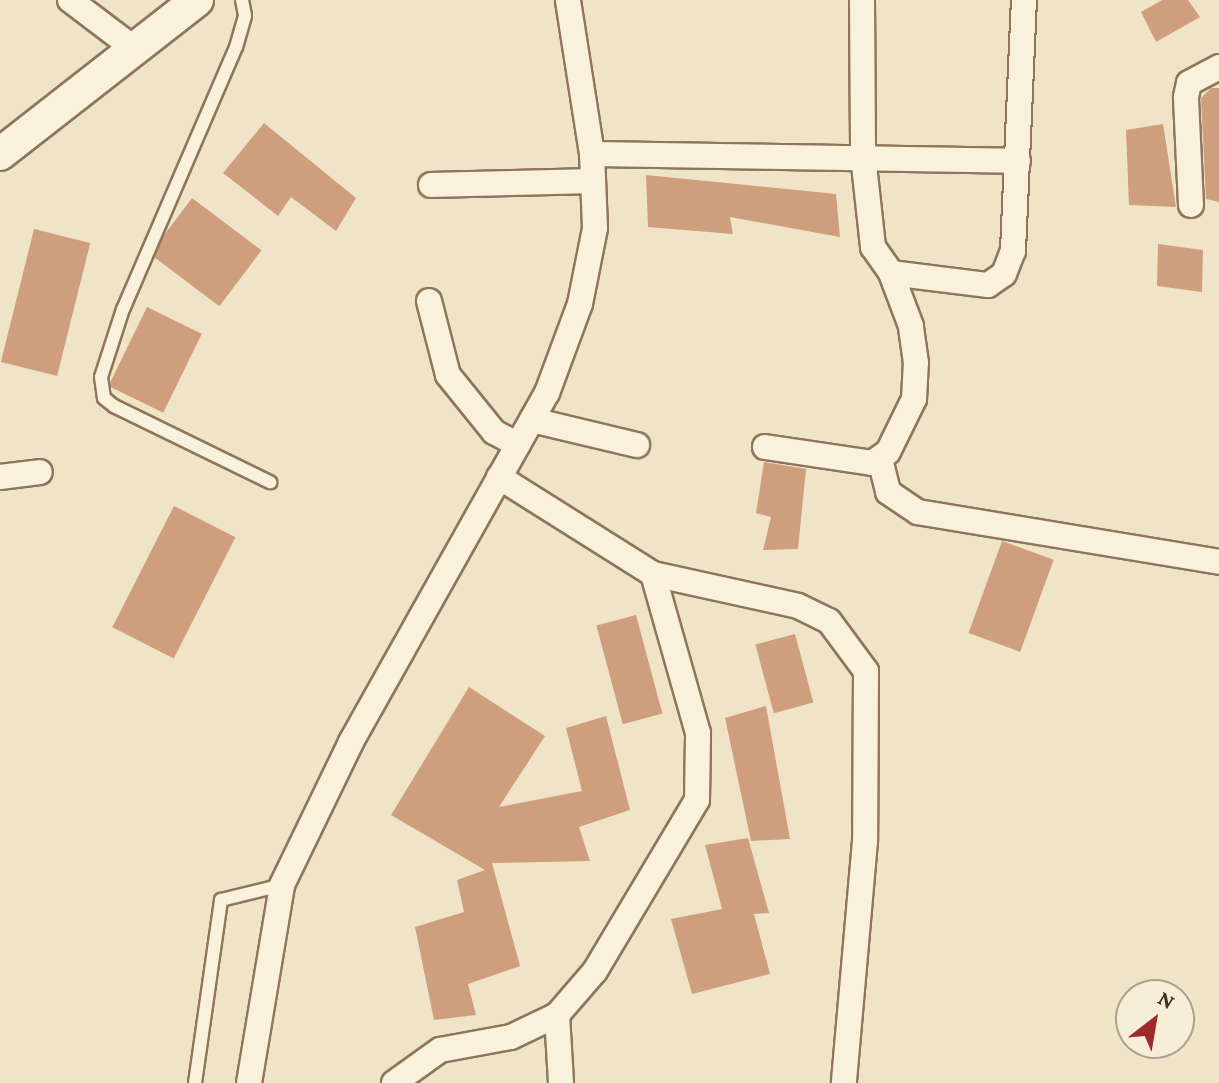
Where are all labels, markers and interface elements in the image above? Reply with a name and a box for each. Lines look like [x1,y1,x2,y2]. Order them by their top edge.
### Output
north arrow [1115,979,1195,1059]
text: N [1154,985,1179,1014]

